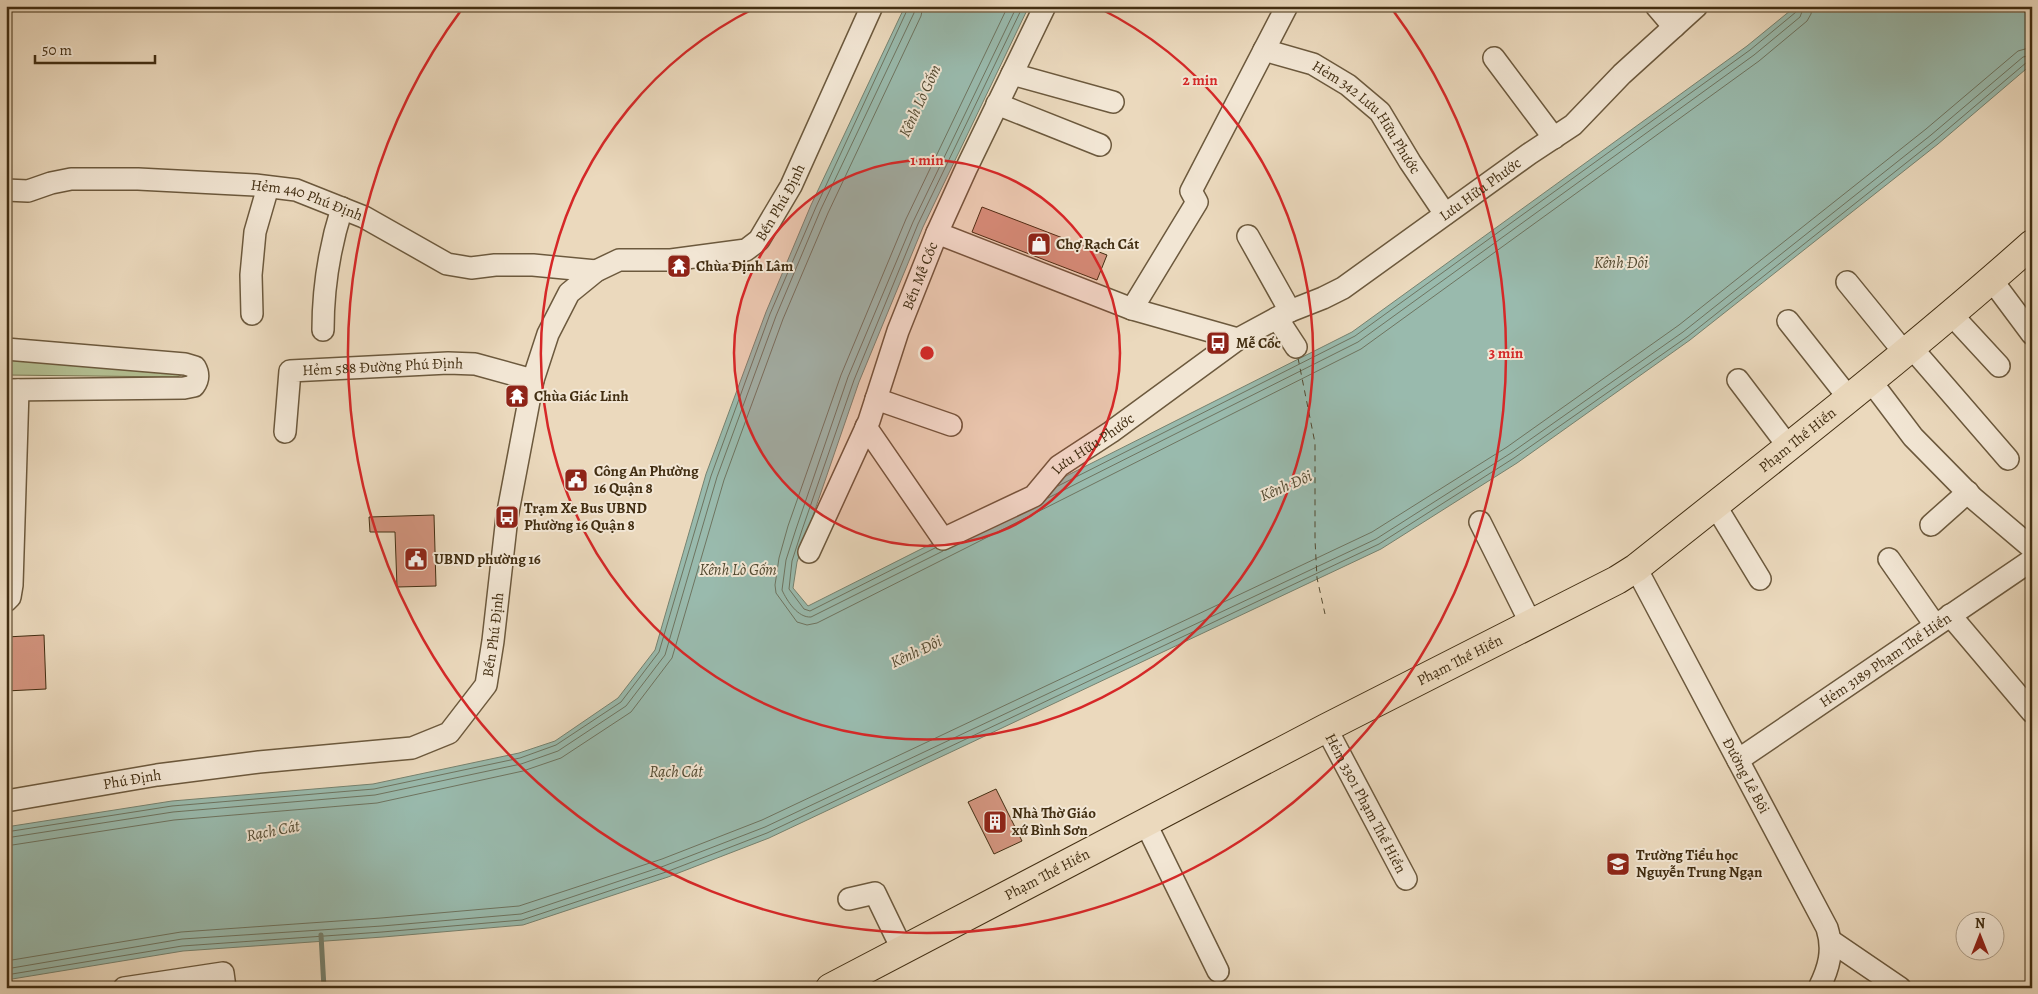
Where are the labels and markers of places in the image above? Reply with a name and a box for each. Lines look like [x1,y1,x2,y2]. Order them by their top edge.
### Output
shop icon: Chợ Rạch Cát [1026,231,1052,257]
place label: Chợ Rạch Cát [1056,234,1139,254]
temple icon: Chùa Định Lâm [666,253,692,279]
place label: Chùa Định Lâm [696,256,794,276]
bus stop icon: Mễ Cốc [1205,330,1231,356]
place label: Mễ Cốc [1236,333,1281,353]
centre of rings [918,344,936,362]
temple icon: Chùa Giác Linh [504,383,530,409]
place label: Chùa Giác Linh [534,386,629,406]
place label: Công An Phường 16 Quận 8 [594,461,699,498]
public building icon: Công An Phường 16 Quận 8 [563,467,589,493]
place label: Trạm Xe Bus UBND Phường 16 Quận 8 [524,498,647,535]
bus stop icon: Trạm Xe Bus UBND Phường 16 Quận 8 [494,504,520,530]
public building icon: UBND phường 16 [403,546,429,572]
place label: UBND phường 16 [434,549,541,569]
place label: Nhà Thờ Giáo xứ Bình Sơn [1012,803,1096,840]
building icon: Nhà Thờ Giáo xứ Bình Sơn [982,809,1008,835]
place label: Trường Tiểu học Nguyễn Trung Ngạn [1636,845,1763,882]
school or university icon: Trường Tiểu học Nguyễn Trung Ngạn [1605,851,1631,877]

